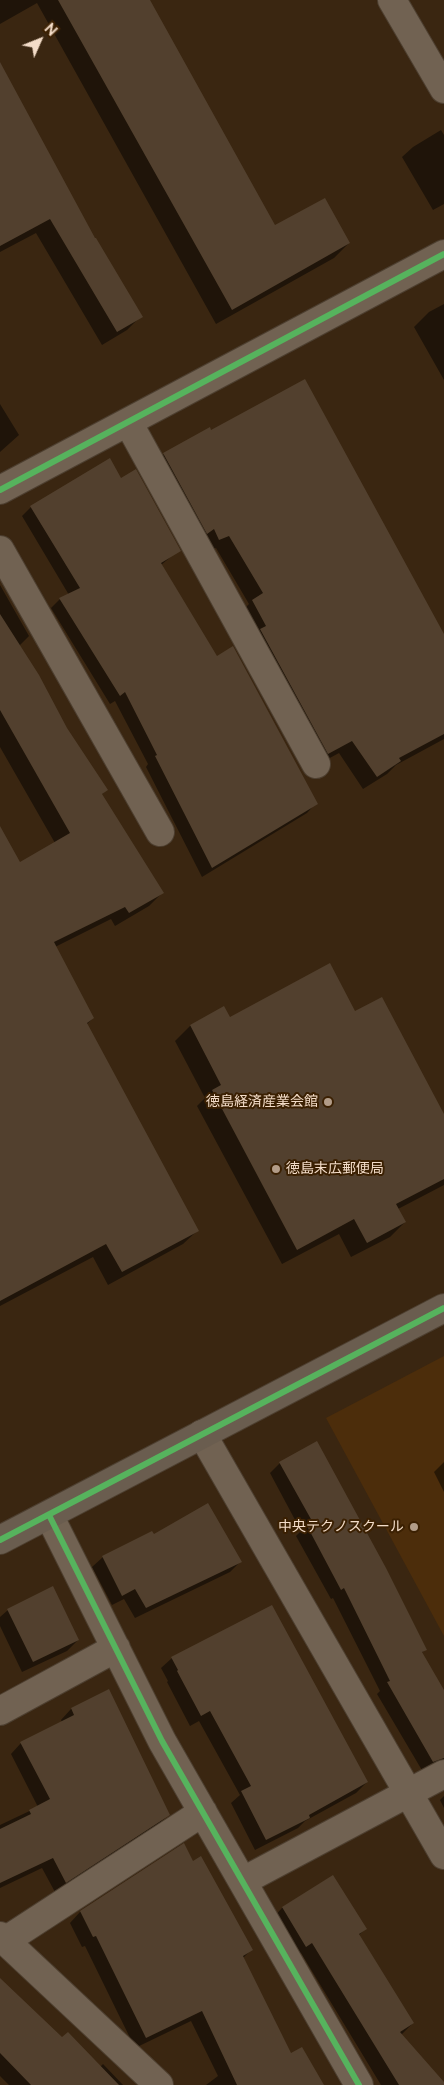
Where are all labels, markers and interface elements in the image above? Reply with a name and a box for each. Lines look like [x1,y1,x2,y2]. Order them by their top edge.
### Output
north arrow [15,15,65,65]
text: N [41,20,60,39]
place label: 徳島経済産業会館 [206,1094,318,1110]
marker: 徳島経済産業会館 [322,1096,334,1108]
place label: 徳島末広郵便局 [286,1161,384,1177]
marker: 徳島末広郵便局 [270,1163,282,1175]
place label: 中央テクノスクール [278,1519,404,1535]
marker: 中央テクノスクール [408,1521,420,1533]

